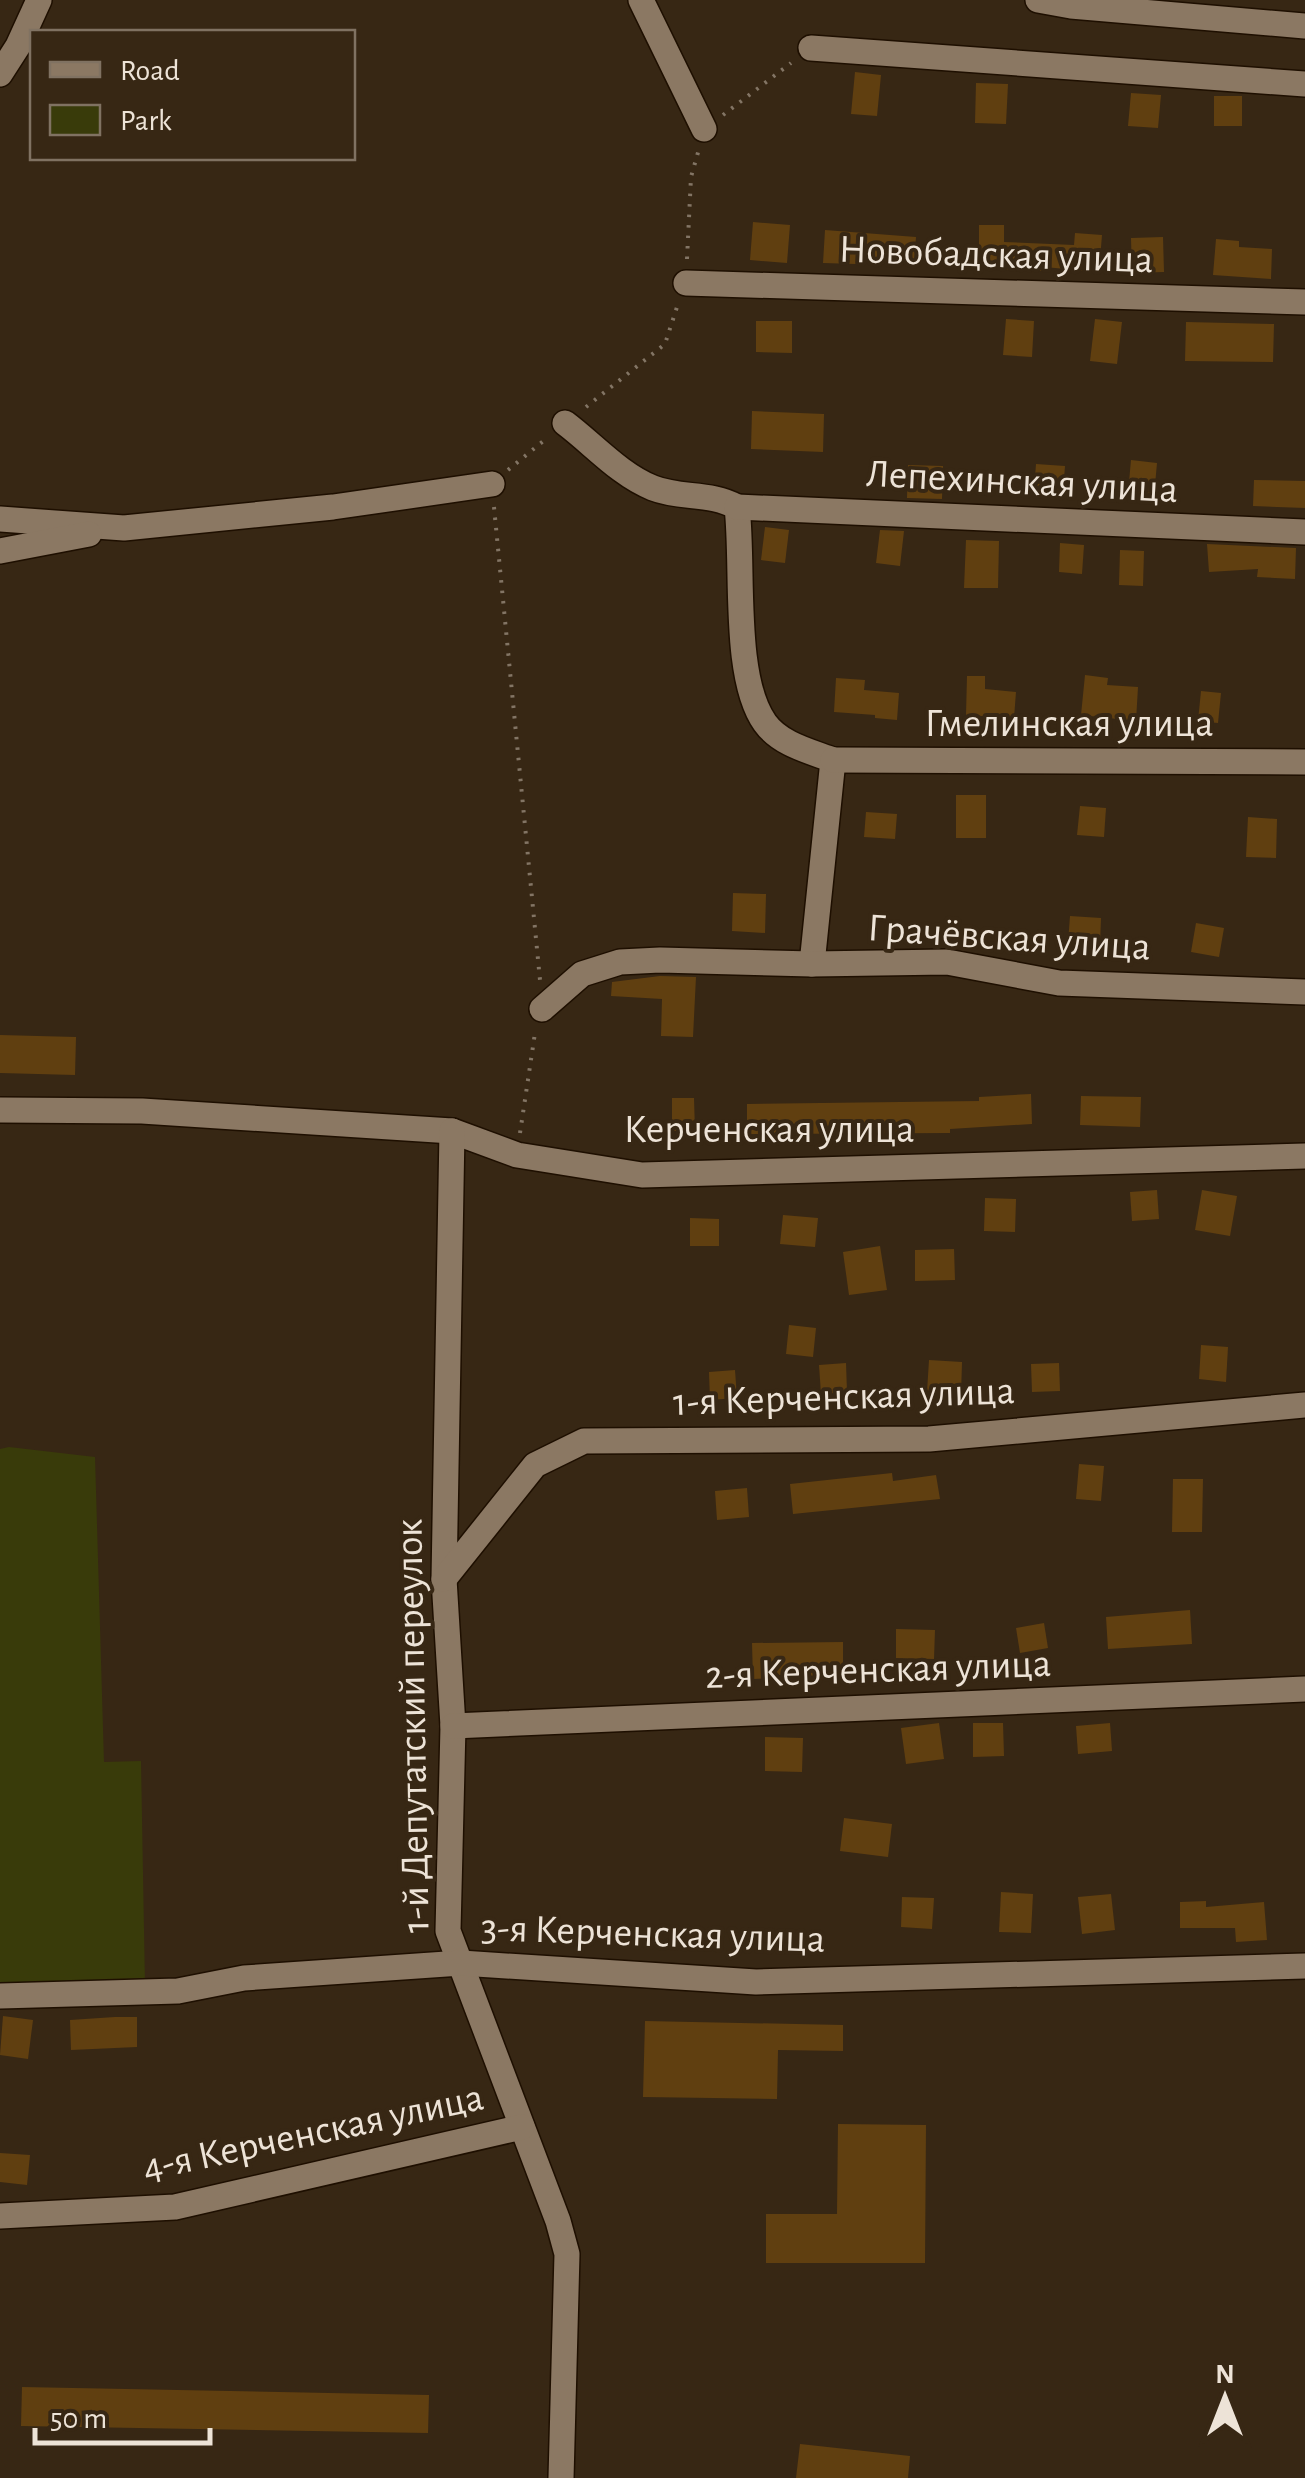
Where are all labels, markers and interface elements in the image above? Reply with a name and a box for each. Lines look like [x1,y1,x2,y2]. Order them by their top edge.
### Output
legend [30,30,355,160]
text: Road [120,56,180,86]
text: Park [120,106,172,136]
street label: Новобадская улица [838,230,1154,280]
street label: Лепехинская улица [865,454,1179,510]
street label: Гмелинская улица [925,704,1213,744]
street label: Грачёвская улица [866,908,1152,968]
street label: Керченская улица [624,1110,914,1150]
street label: 1-я Керченская улица [672,1371,1016,1423]
street label: 1-й Депутатский переулок [389,1518,437,1934]
street label: 2-я Керченская улица [704,1644,1052,1696]
street label: 3-я Керченская улица [480,1908,826,1960]
street label: 4-я Керченская улица [139,2077,487,2189]
north arrow [1175,2348,1275,2448]
text: N [1215,2361,1235,2389]
scale bar [35,2383,210,2445]
text: 50 m [50,2404,107,2434]

